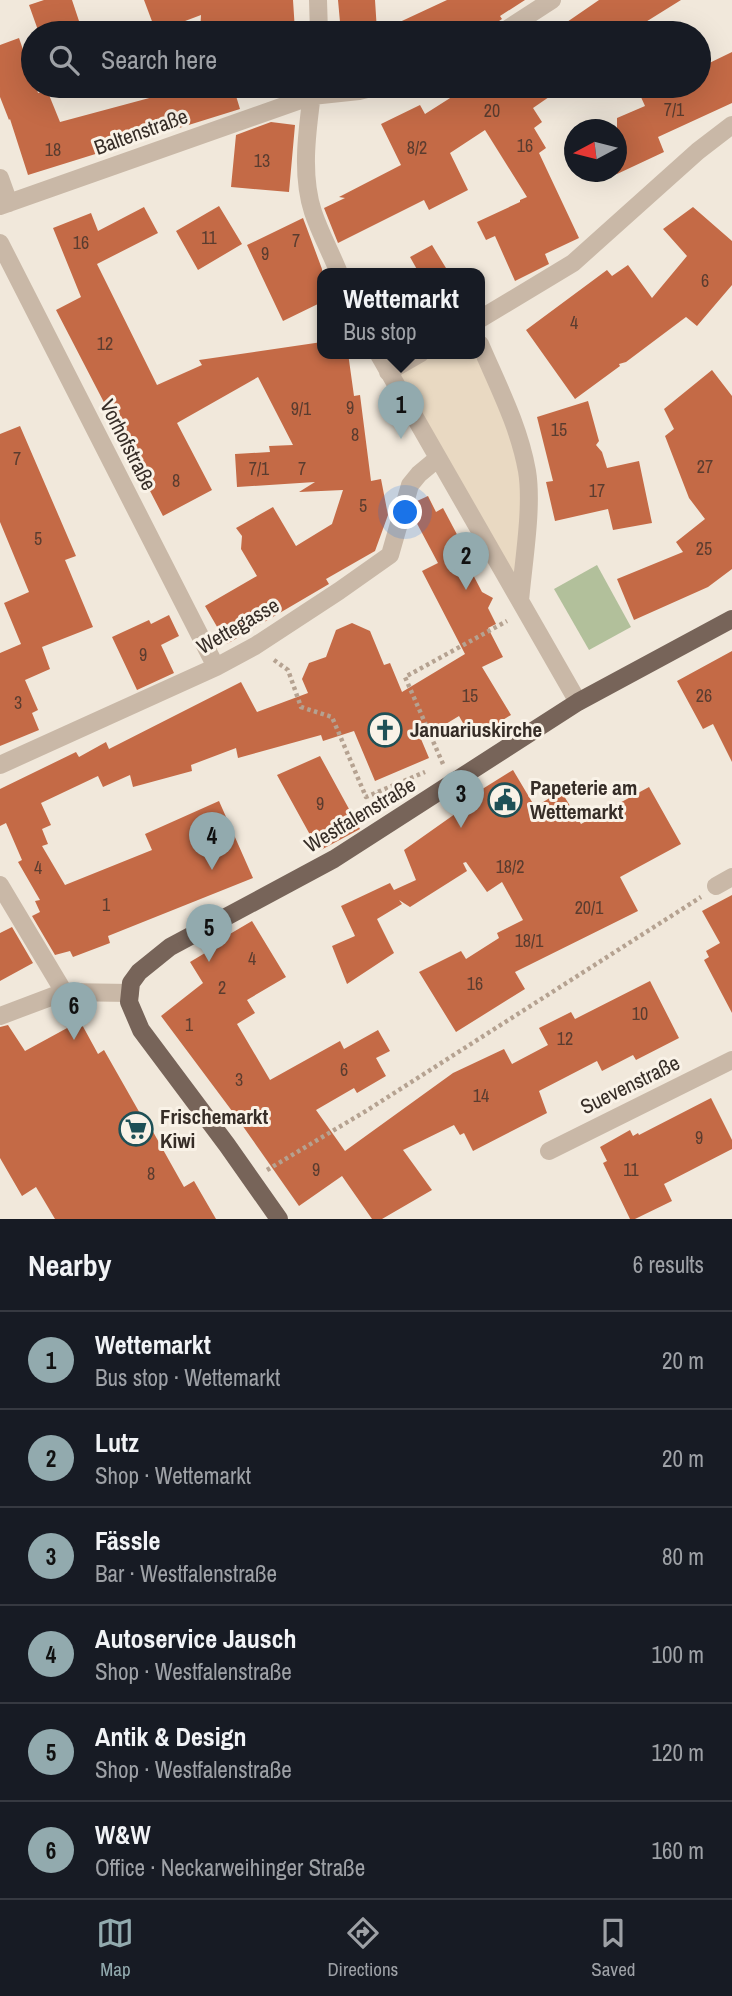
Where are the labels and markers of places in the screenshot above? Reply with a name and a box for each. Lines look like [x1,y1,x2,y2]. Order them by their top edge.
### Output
pin: 1 [378,381,424,439]
pin: 2 [443,532,489,590]
church icon: Januariuskirche [366,711,404,749]
place label: Januariuskirche [410,715,542,744]
pin: 3 [438,770,484,828]
place label: Papeterie am Wettemarkt [530,773,637,826]
public building icon: Papeterie am Wettemarkt [486,781,524,819]
pin: 4 [189,812,235,870]
pin: 5 [186,904,232,962]
pin: 6 [51,982,97,1040]
place label: Frischemarkt Kiwi [160,1102,268,1155]
supermarket icon: Frischemarkt Kiwi [117,1110,155,1148]

